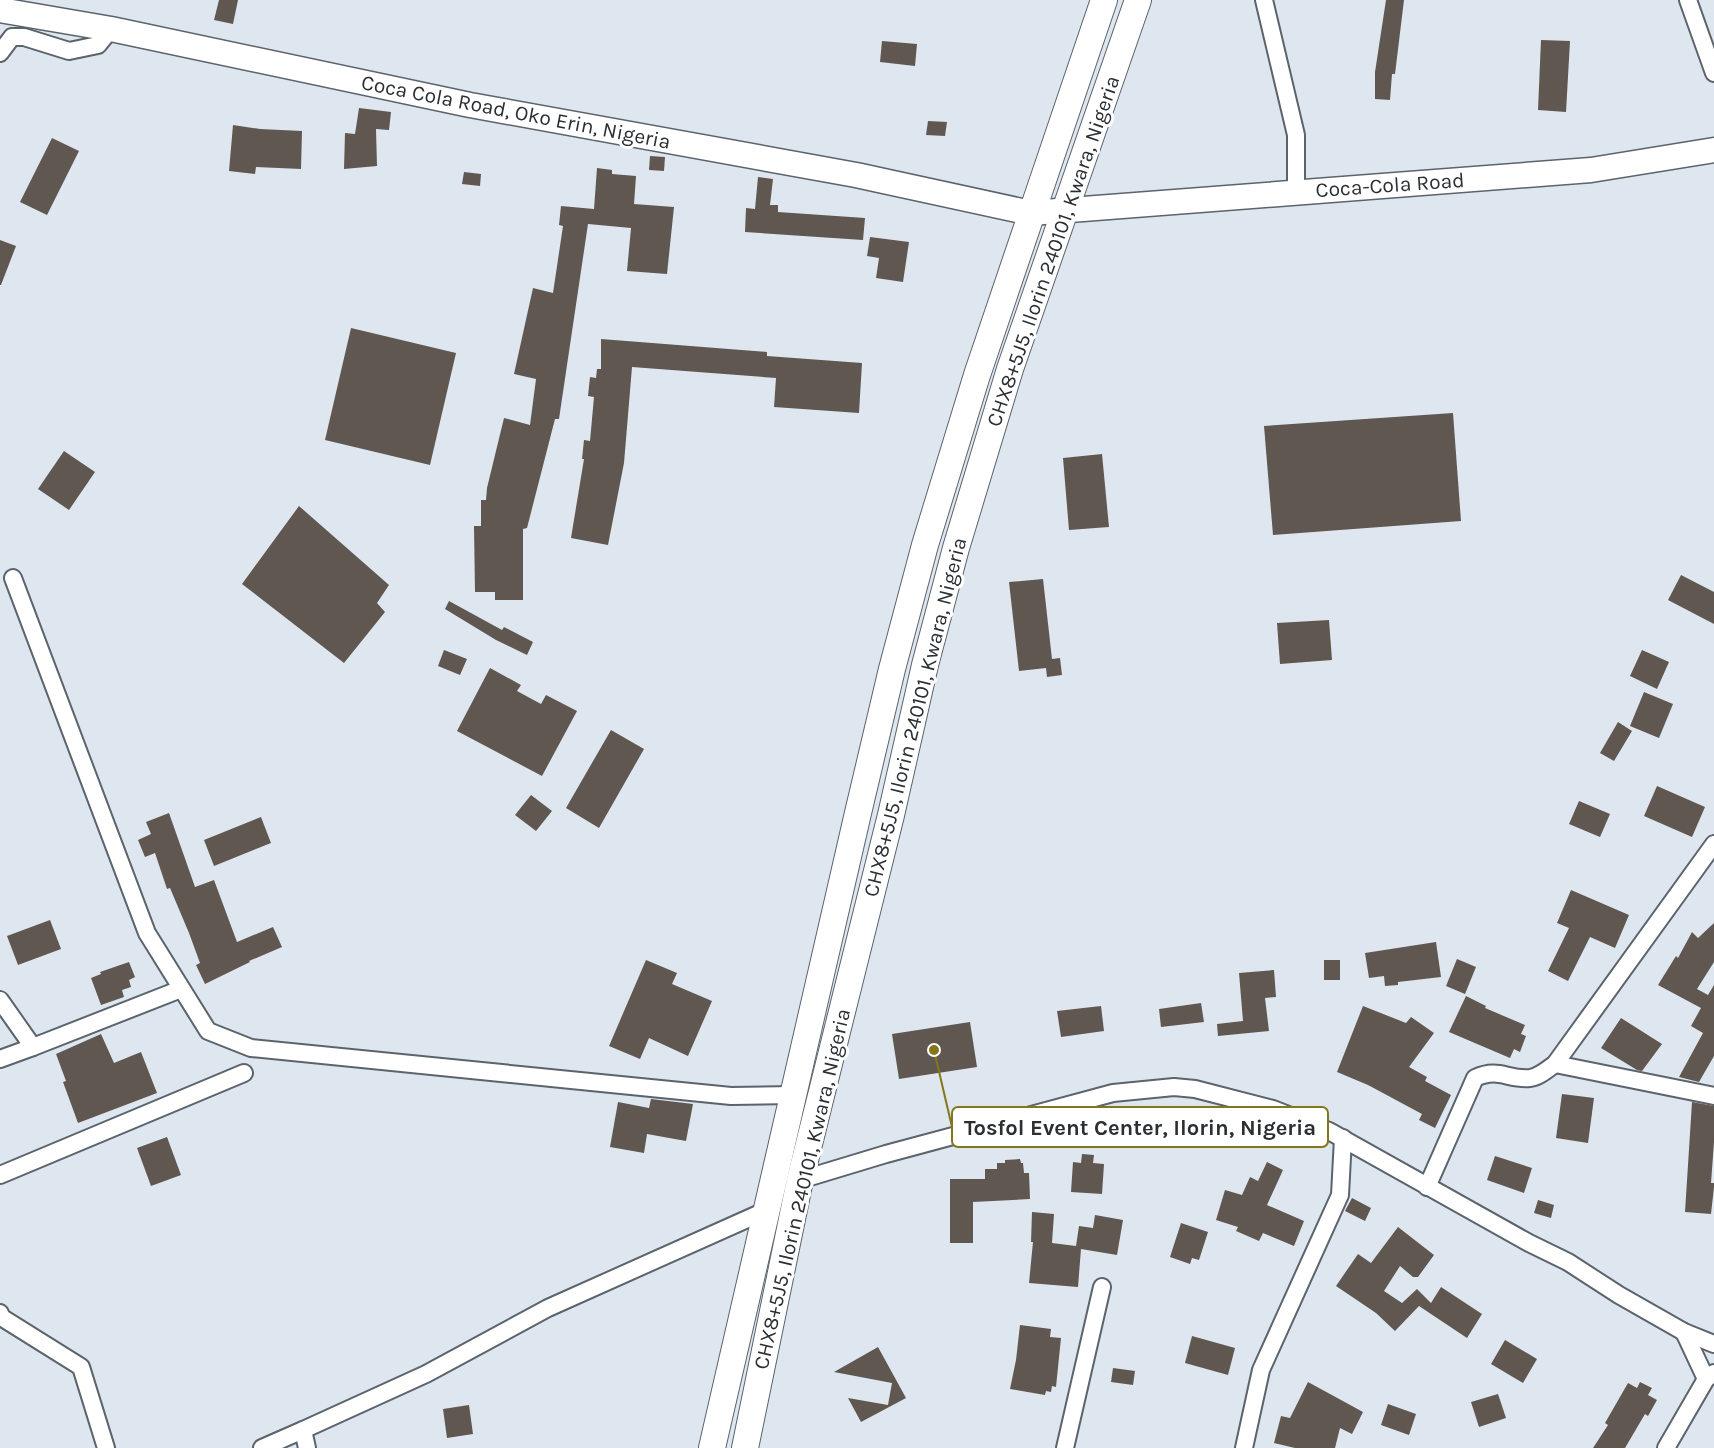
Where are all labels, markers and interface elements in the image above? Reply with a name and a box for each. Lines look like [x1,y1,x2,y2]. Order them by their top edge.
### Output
street label: Coca Cola Road, Oko Erin, Nigeria [359,70,673,154]
street label: CHX8+5J5, Ilorin 240101, Kwara, Nigeria [982,72,1124,430]
street label: Coca-Cola Road [1315,168,1465,202]
street label: CHX8+5J5, Ilorin 240101, Kwara, Nigeria [859,535,971,899]
street label: CHX8+5J5, Ilorin 240101, Kwara, Nigeria [749,1006,855,1372]
callout: Tosfol Event Center, Ilorin, Nigeria [952,1107,1328,1147]
text: Tosfol Event Center, Ilorin, Nigeria [964,1115,1316,1141]

